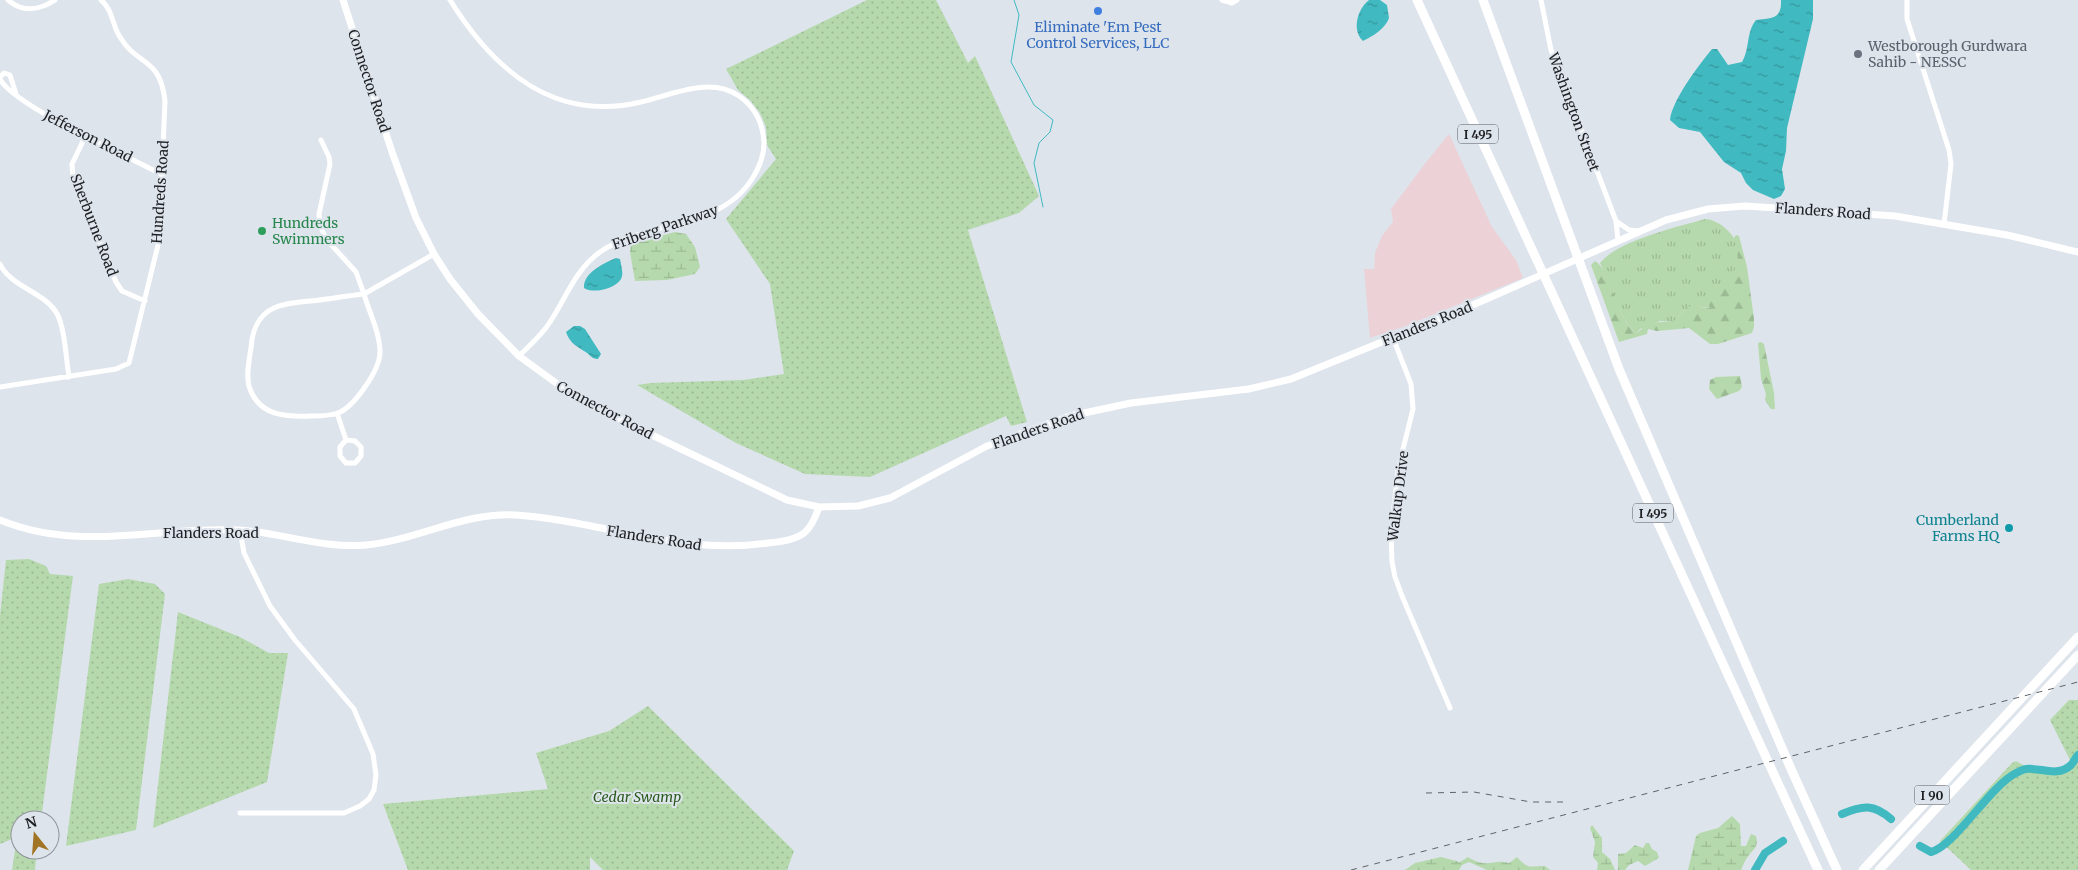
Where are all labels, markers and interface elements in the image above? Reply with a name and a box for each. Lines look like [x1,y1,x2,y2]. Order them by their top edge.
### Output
marker: Eliminate 'Em Pest Control Services, LLC [1092,5,1104,17]
place label: Eliminate 'Em Pest Control Services, LLC [1027,18,1169,52]
street label: Connector Road [344,27,394,135]
place label: Westborough Gurdwara Sahib - NESSC [1867,37,2028,71]
marker: Westborough Gurdwara Sahib - NESSC [1852,48,1864,60]
street label: Washington Street [1544,49,1604,174]
street label: Jefferson Road [39,105,136,166]
road number: I 495 [1458,125,1498,144]
street label: Hundreds Road [147,139,173,244]
street label: Sherburne Road [66,171,122,279]
street label: Flanders Road [1775,199,1872,223]
street label: Friberg Parkway [610,200,721,254]
place label: Hundreds Swimmers [272,214,345,248]
marker: Hundreds Swimmers [256,225,268,237]
street label: Flanders Road [1379,297,1475,350]
street label: Connector Road [553,377,657,443]
street label: Flanders Road [990,405,1087,453]
street label: Walkup Drive [1383,450,1412,543]
road number: I 495 [1633,503,1673,522]
place label: Cumberland Farms HQ [1916,511,2000,545]
street label: Flanders Road [605,522,703,554]
marker: Cumberland Farms HQ [2003,522,2015,534]
street label: Flanders Road [163,524,259,542]
road number: I 90 [1914,786,1950,804]
park label: Cedar Swamp [593,788,681,806]
north arrow [10,810,60,860]
text: N [23,812,39,833]

